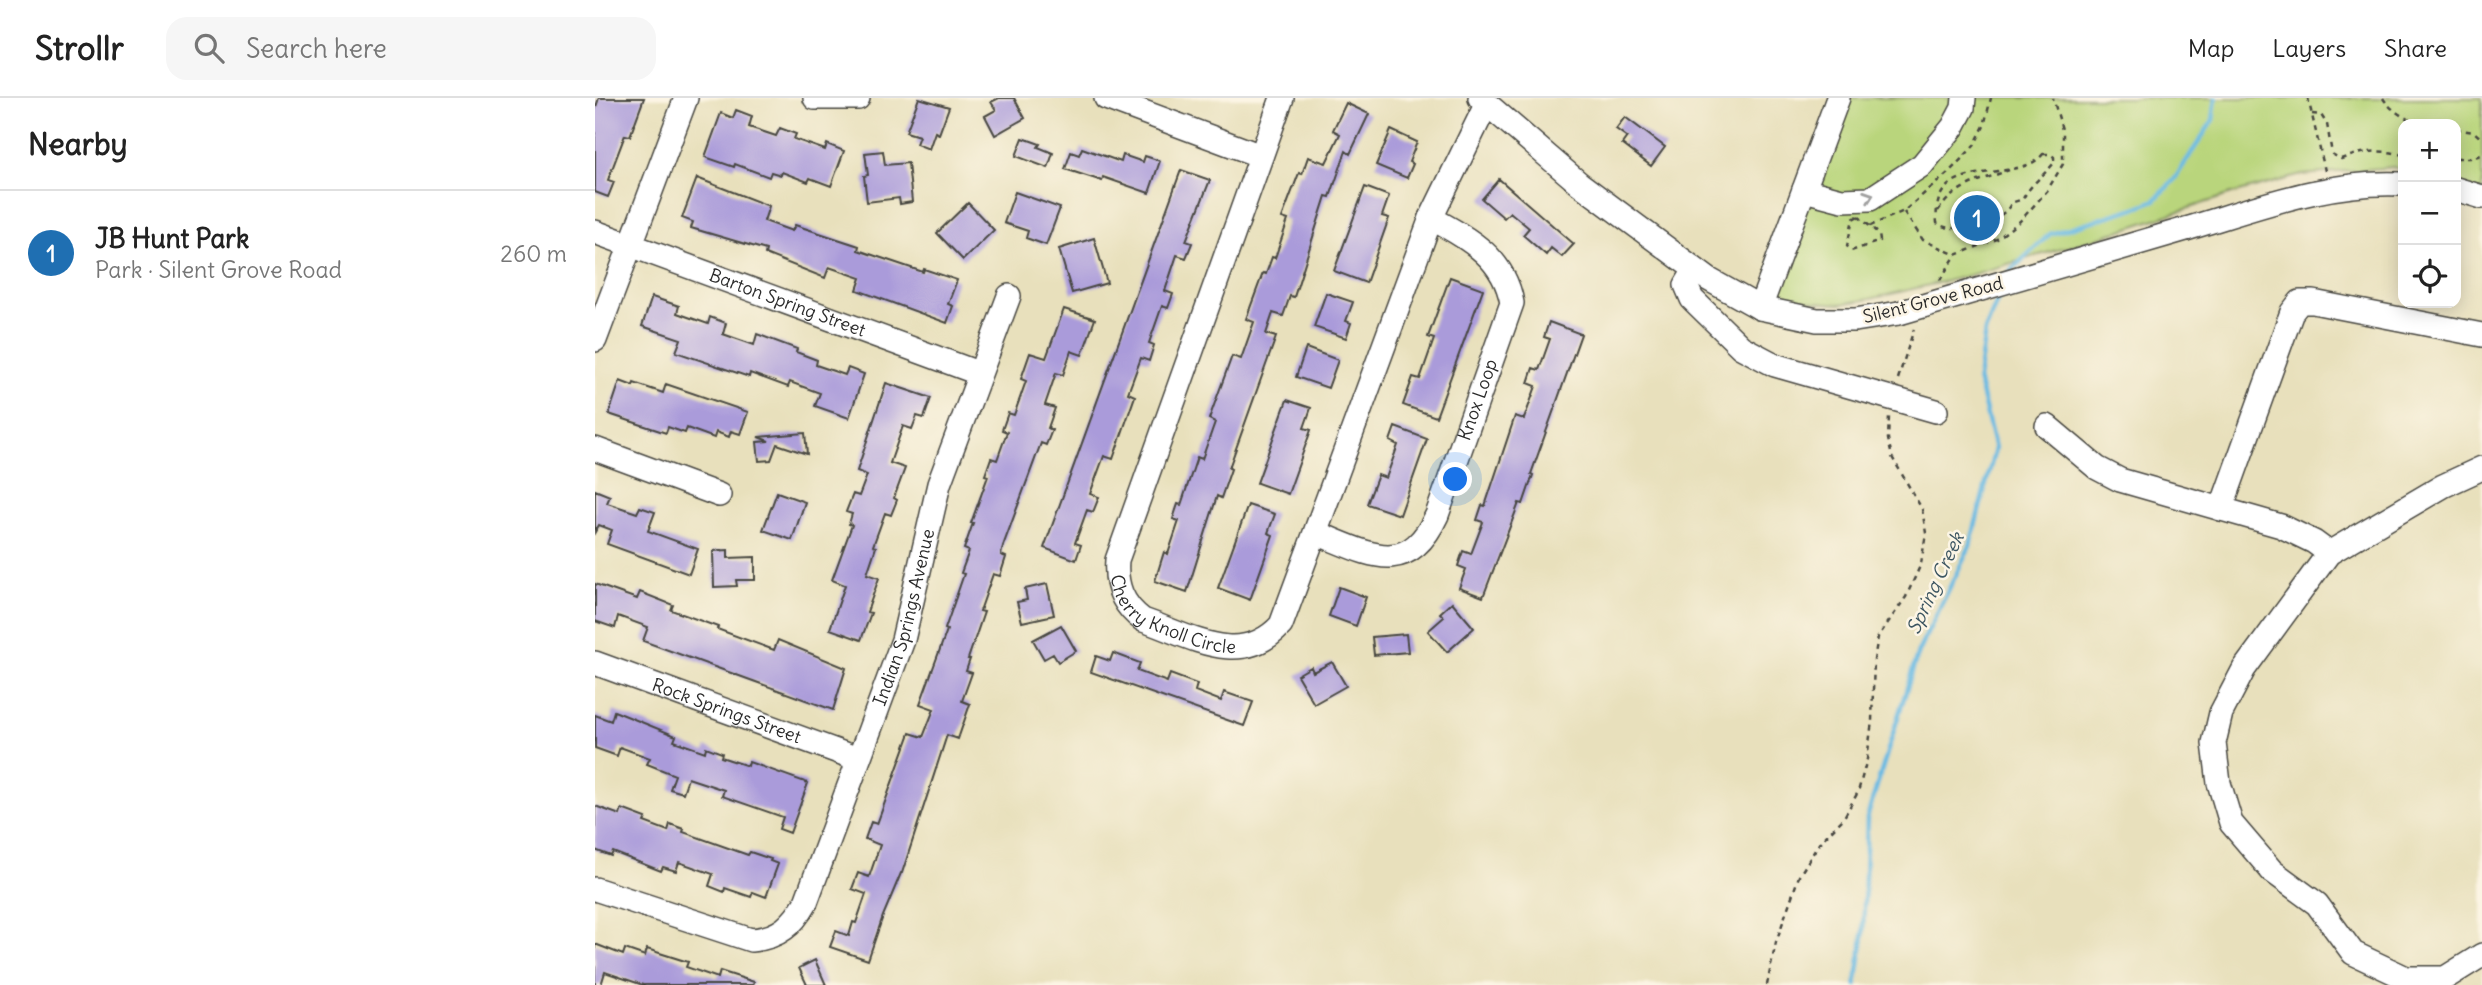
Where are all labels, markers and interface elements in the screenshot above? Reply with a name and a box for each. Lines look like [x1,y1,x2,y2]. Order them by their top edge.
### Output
search box [166,17,656,80]
text: Strollr [35,27,124,69]
icon: search [190,29,228,67]
text: Search here [246,32,387,65]
text: Map [2188,33,2234,63]
text: Layers [2272,33,2346,63]
text: Share [2384,33,2447,63]
map controls [2398,119,2461,308]
button: + [2398,119,2461,182]
text: Nearby [28,125,128,163]
button: − [2398,182,2461,245]
one-way arrow [1863,190,1875,204]
pin: 1 [1954,192,2000,244]
text: JB Hunt Park [95,222,249,255]
text: 1 [46,239,56,268]
text: 260 m [500,239,567,268]
button: locate [2398,245,2461,308]
text: Park · Silent Grove Road [95,255,342,284]
street label: Barton Spring Street [706,263,869,342]
street label: Silent Grove Road [1860,271,2006,328]
street label: Knox Loop [1452,356,1502,443]
your location [1438,462,1472,496]
street label: Indian Springs Avenue [868,527,939,709]
water label: Spring Creek [1901,527,1970,638]
street label: Cherry Knoll Circle [1106,573,1236,658]
street label: Rock Springs Street [649,673,804,748]

